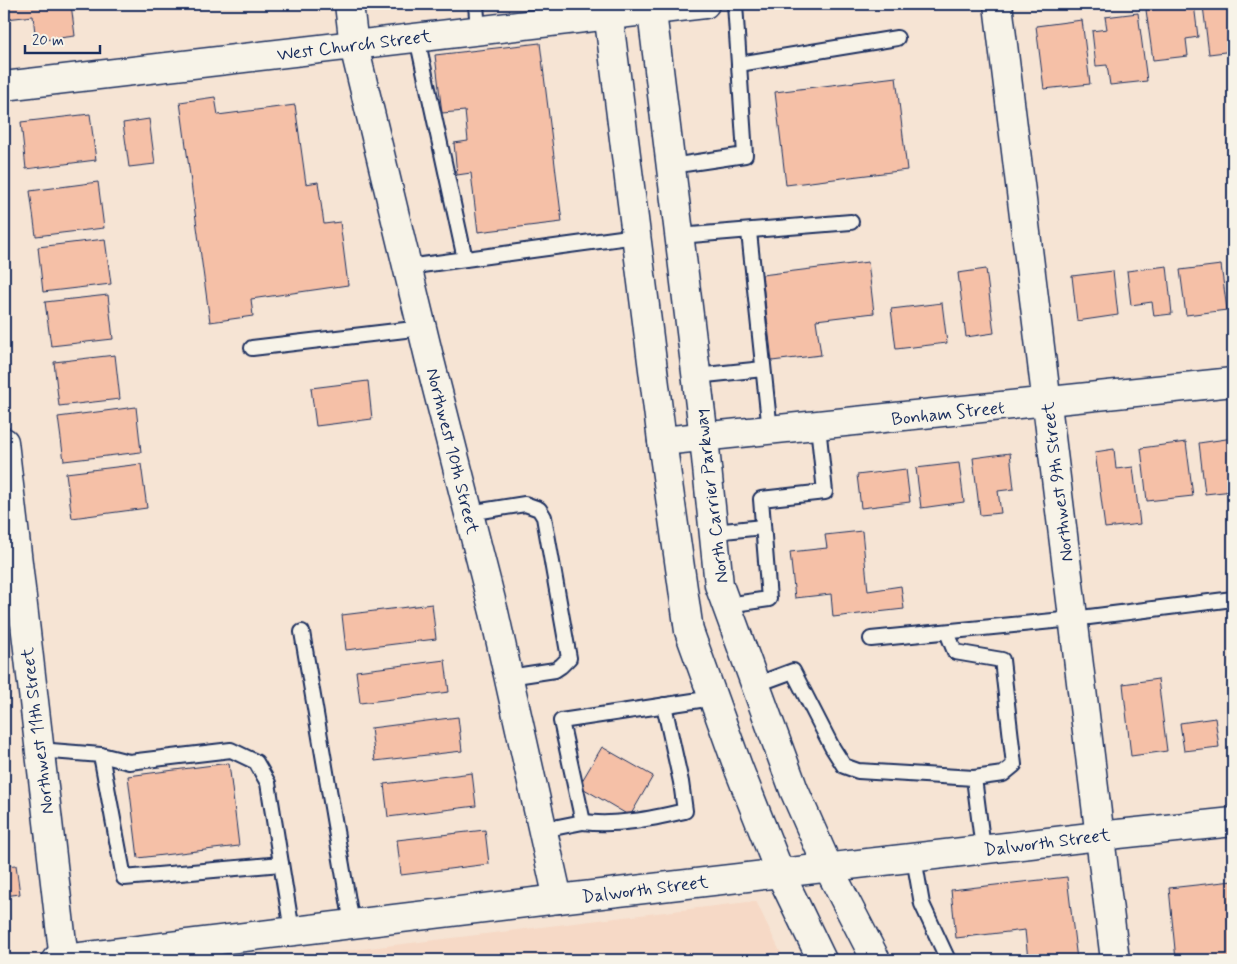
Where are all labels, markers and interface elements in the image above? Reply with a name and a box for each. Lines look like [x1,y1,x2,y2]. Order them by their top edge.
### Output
scale bar [25,22,100,54]
street label: West Church Street [276,25,433,67]
text: 20 m [32,31,64,51]
street label: Northwest 10th Street [420,366,484,537]
street label: Bonham Street [890,396,1006,432]
street label: Northwest 9th Street [1036,400,1080,563]
street label: North Carrier Parkway [689,407,735,584]
street label: Northwest 11th Street [16,646,60,816]
street label: Dalworth Street [983,823,1112,863]
street label: Dalworth Street [581,870,710,910]

